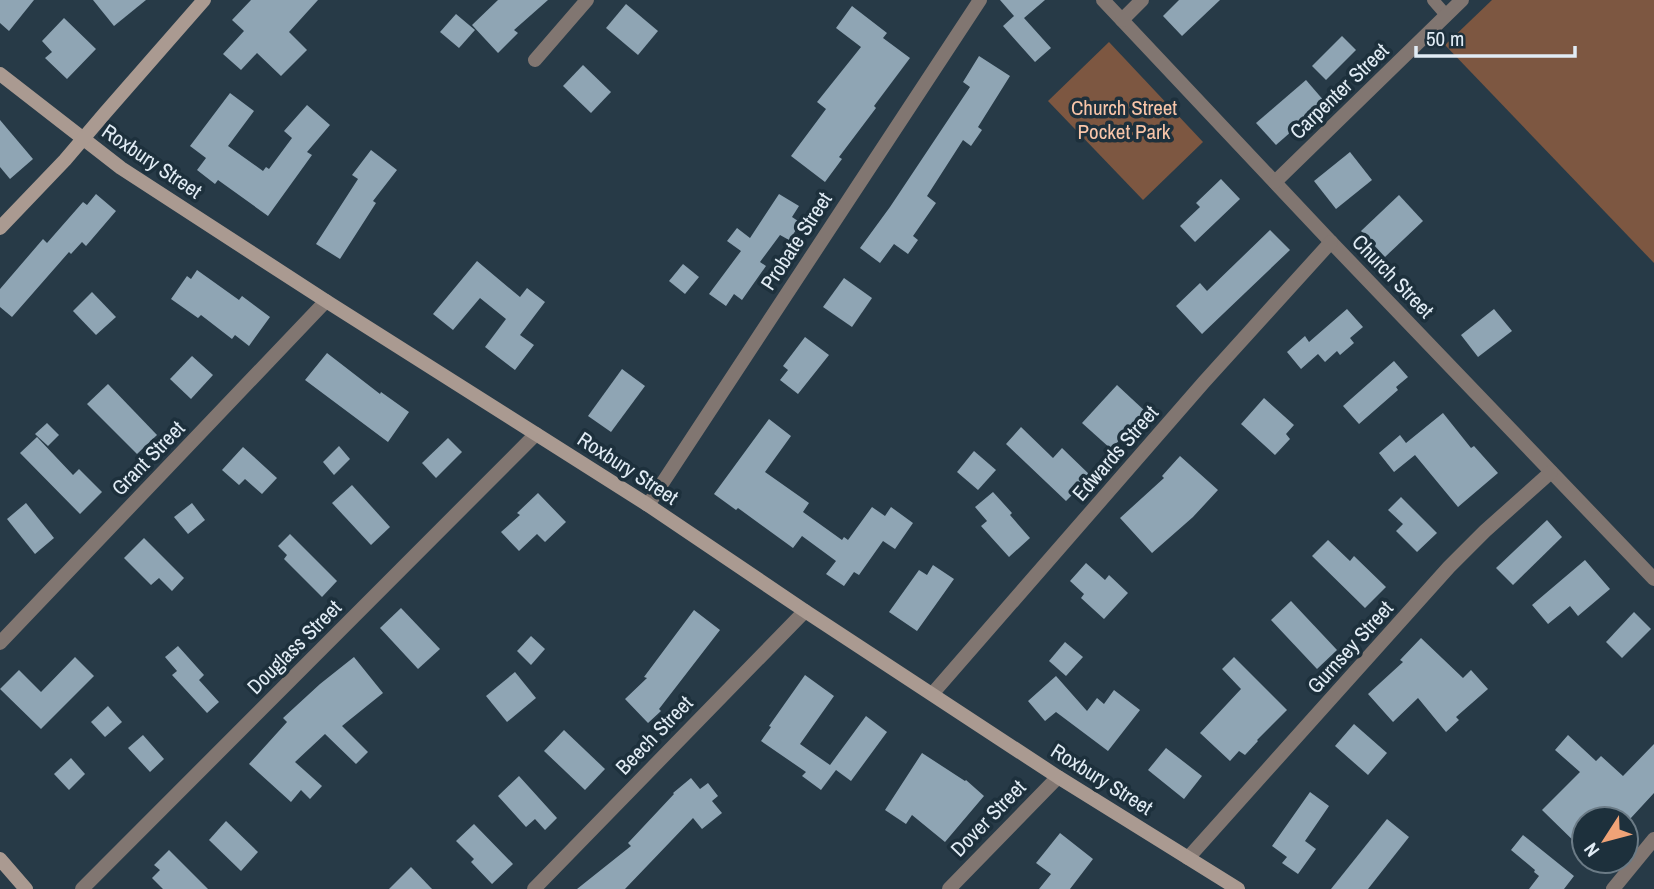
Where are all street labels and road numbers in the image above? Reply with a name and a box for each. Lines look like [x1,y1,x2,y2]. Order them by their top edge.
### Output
street label: Carpenter Street [1283,36,1395,146]
street label: Roxbury Street [96,117,208,205]
street label: Probate Street [754,186,839,295]
street label: Church Street [1346,228,1440,324]
street label: Edwards Street [1065,399,1165,507]
street label: Grant Street [105,414,191,502]
street label: Roxbury Street [572,425,684,512]
street label: Douglass Street [240,593,348,701]
street label: Gurnsey Street [1300,594,1400,700]
street label: Beech Street [609,689,699,781]
street label: Roxbury Street [1046,736,1159,822]
street label: Dover Street [944,773,1032,863]

